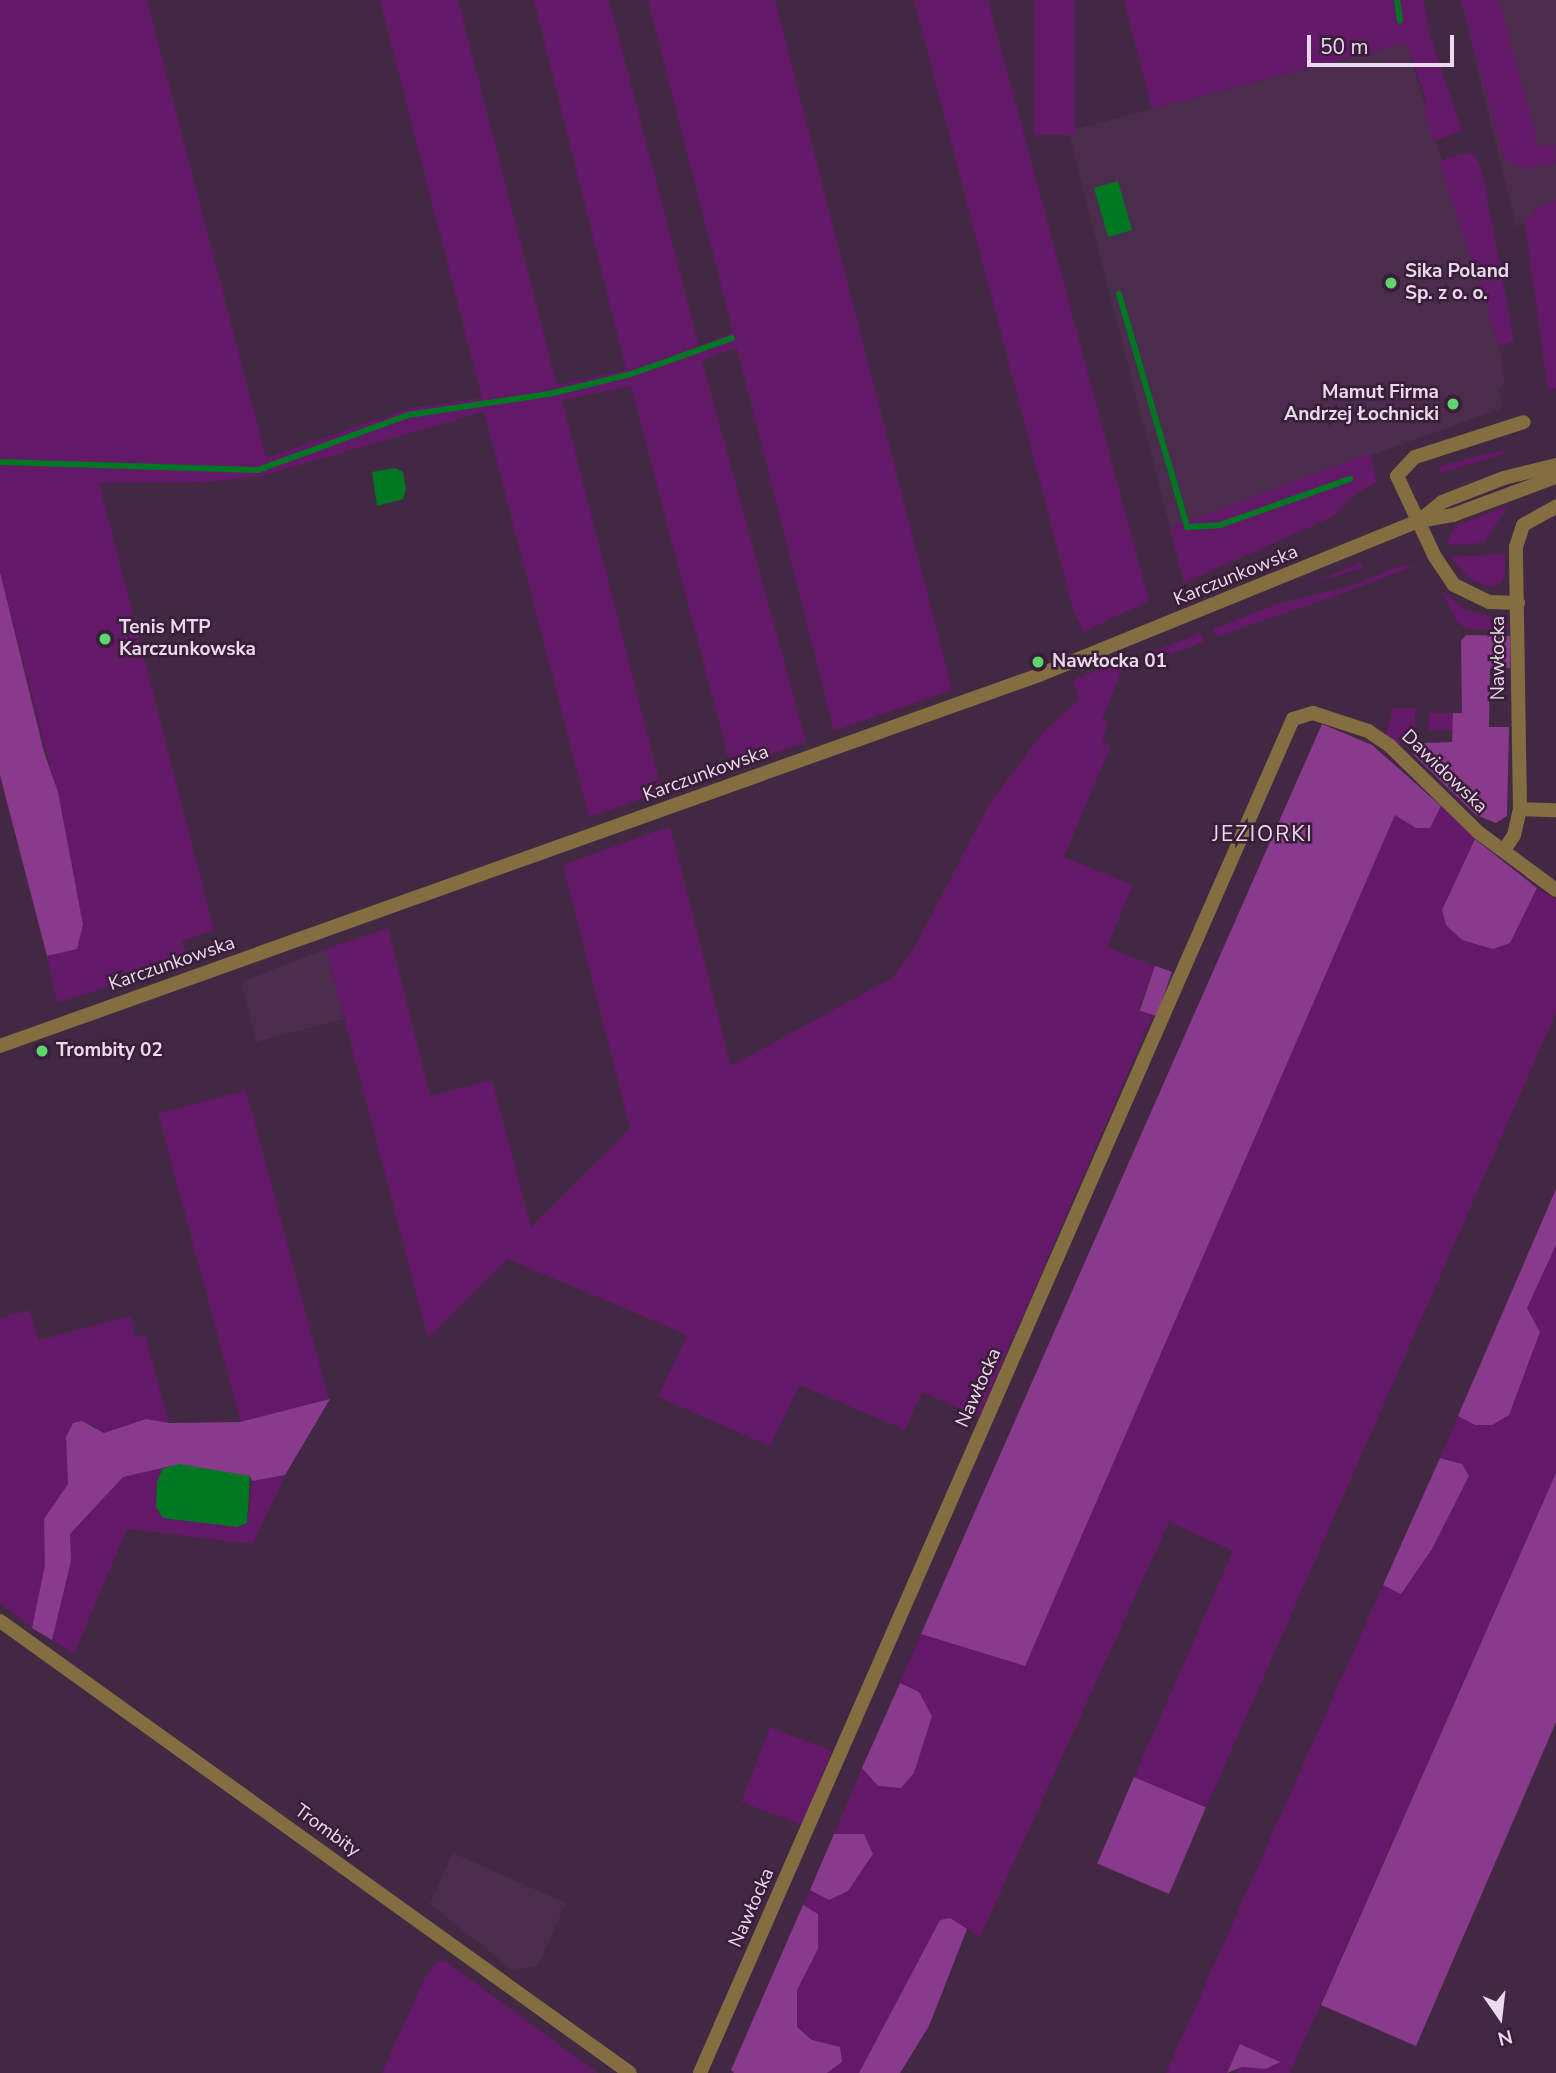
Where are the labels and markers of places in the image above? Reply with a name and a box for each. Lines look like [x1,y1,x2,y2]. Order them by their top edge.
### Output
place label: Sika Poland Sp. z o. o. [1405,261,1509,305]
marker: Sika Poland Sp. z o. o. [1383,275,1399,291]
place label: Mamut Firma Andrzej Łochnicki [1284,382,1439,426]
marker: Mamut Firma Andrzej Łochnicki [1445,396,1461,412]
place label: Tenis MTP Karczunkowska [119,617,256,661]
marker: Tenis MTP Karczunkowska [97,631,113,647]
place label: Nawłocka 01 [1052,651,1167,673]
marker: Nawłocka 01 [1030,654,1046,670]
place label: Trombity 02 [56,1040,163,1062]
marker: Trombity 02 [34,1043,50,1059]

